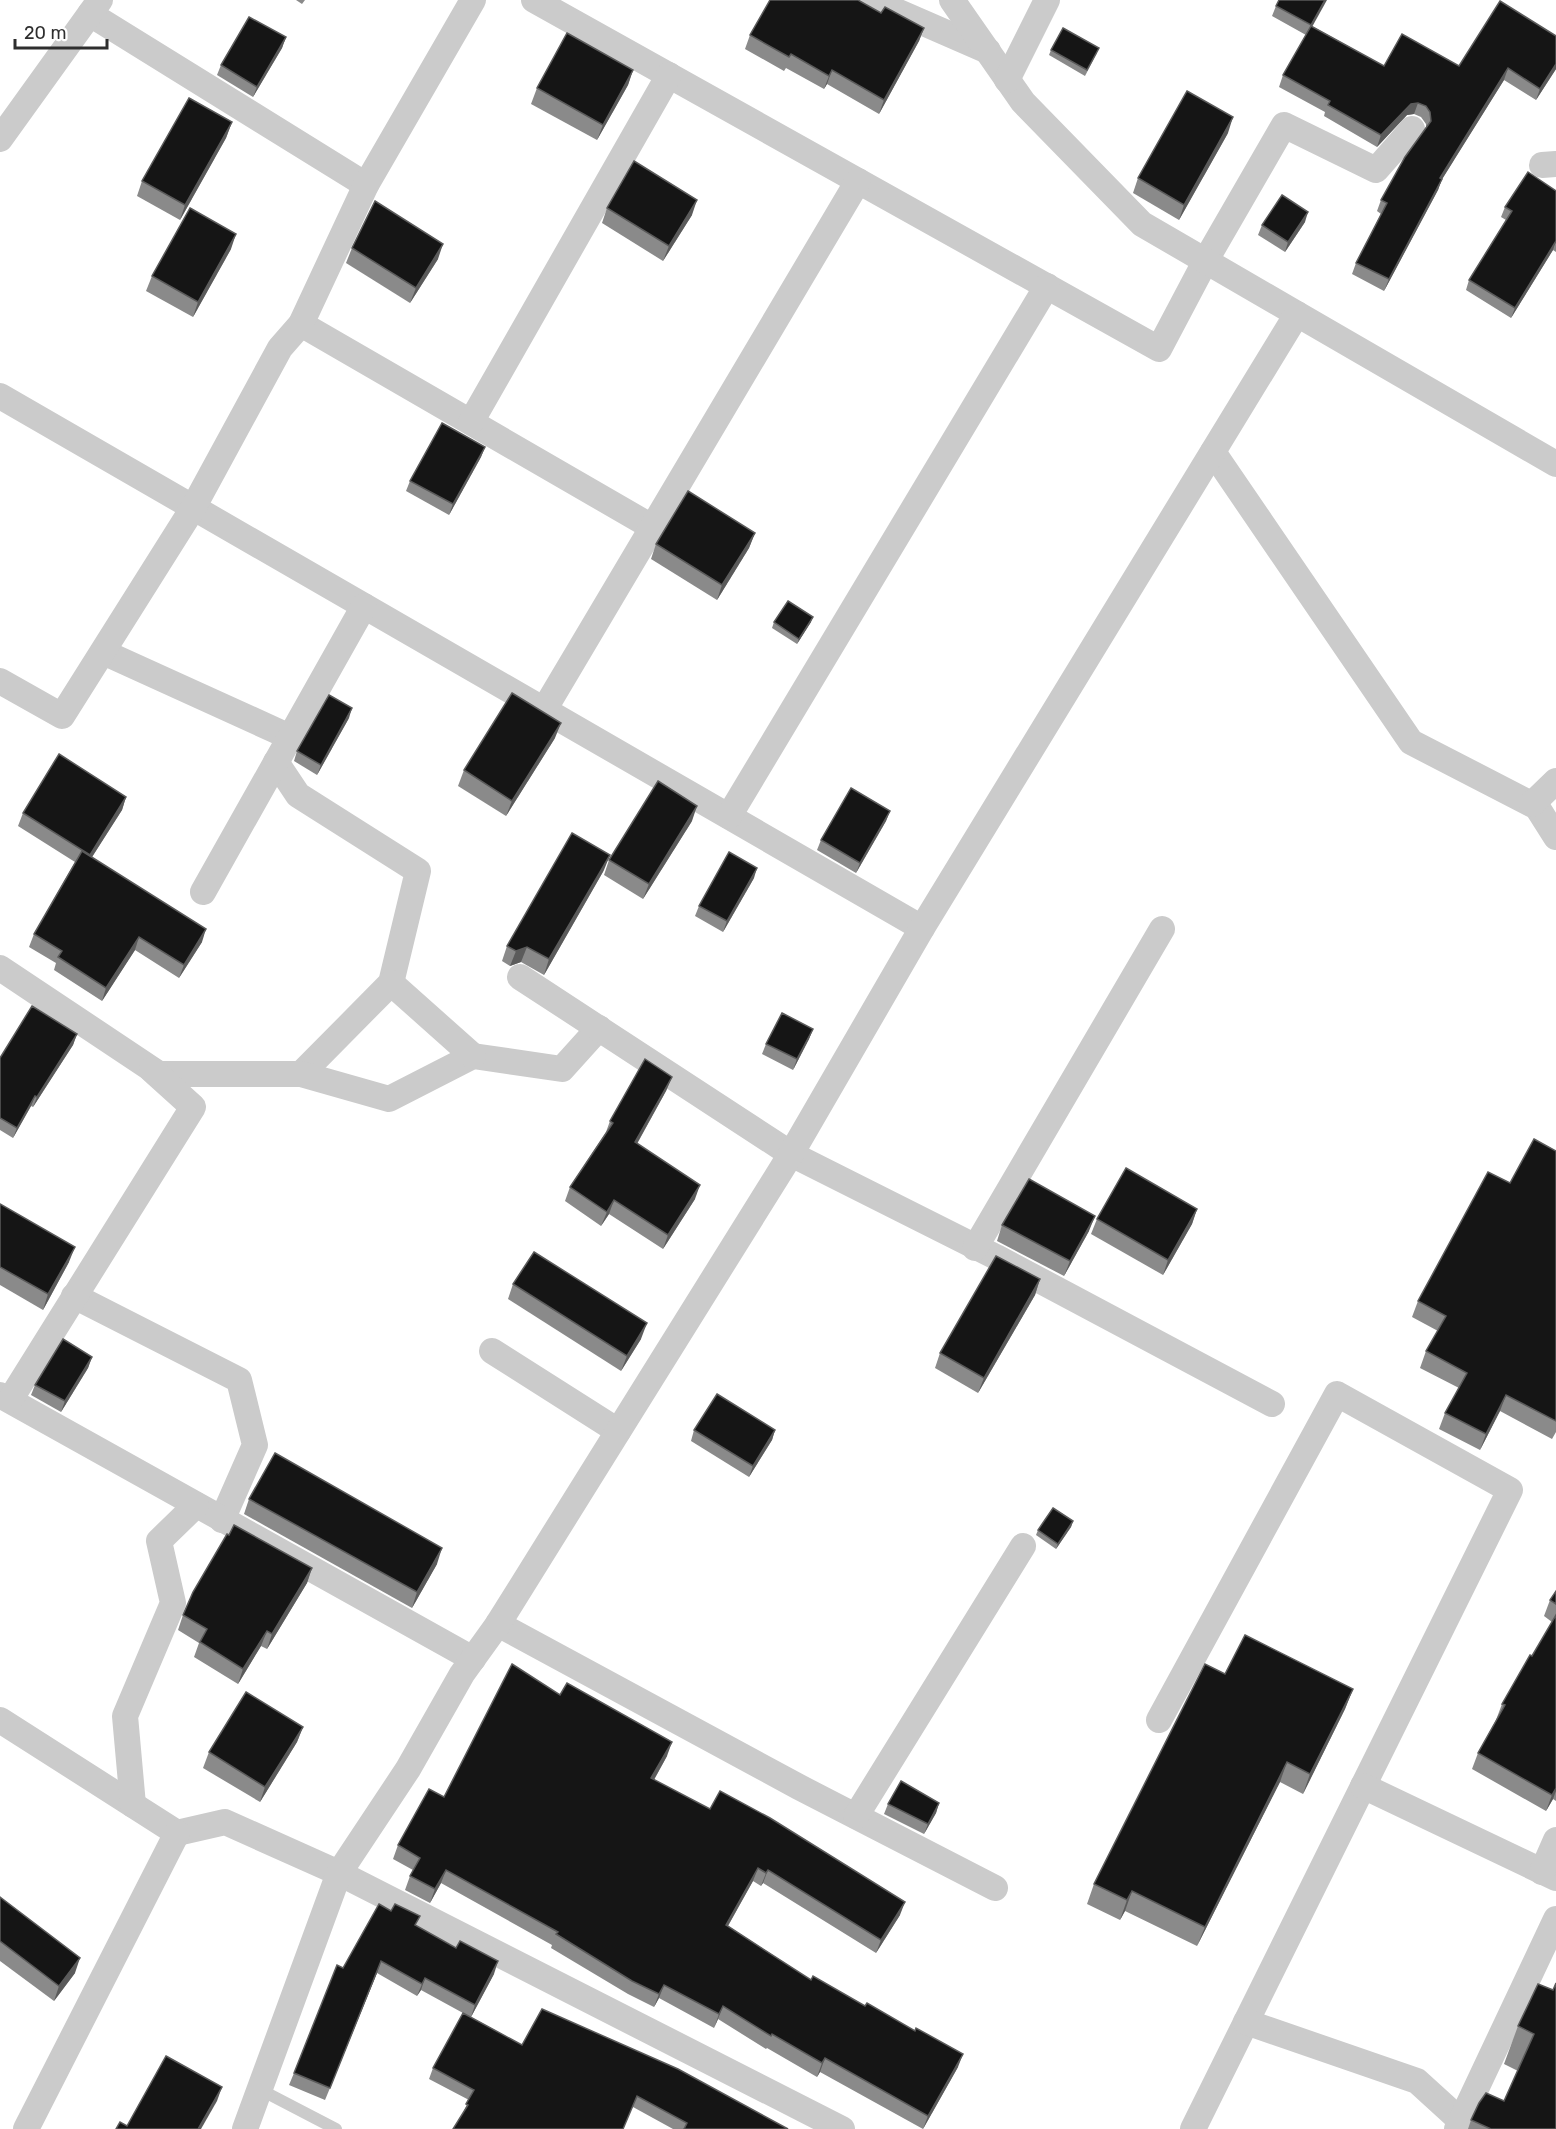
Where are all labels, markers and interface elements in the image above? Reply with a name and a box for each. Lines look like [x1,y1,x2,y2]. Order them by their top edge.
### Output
scale bar [15,12,106,50]
text: 20 m [24,22,66,44]

